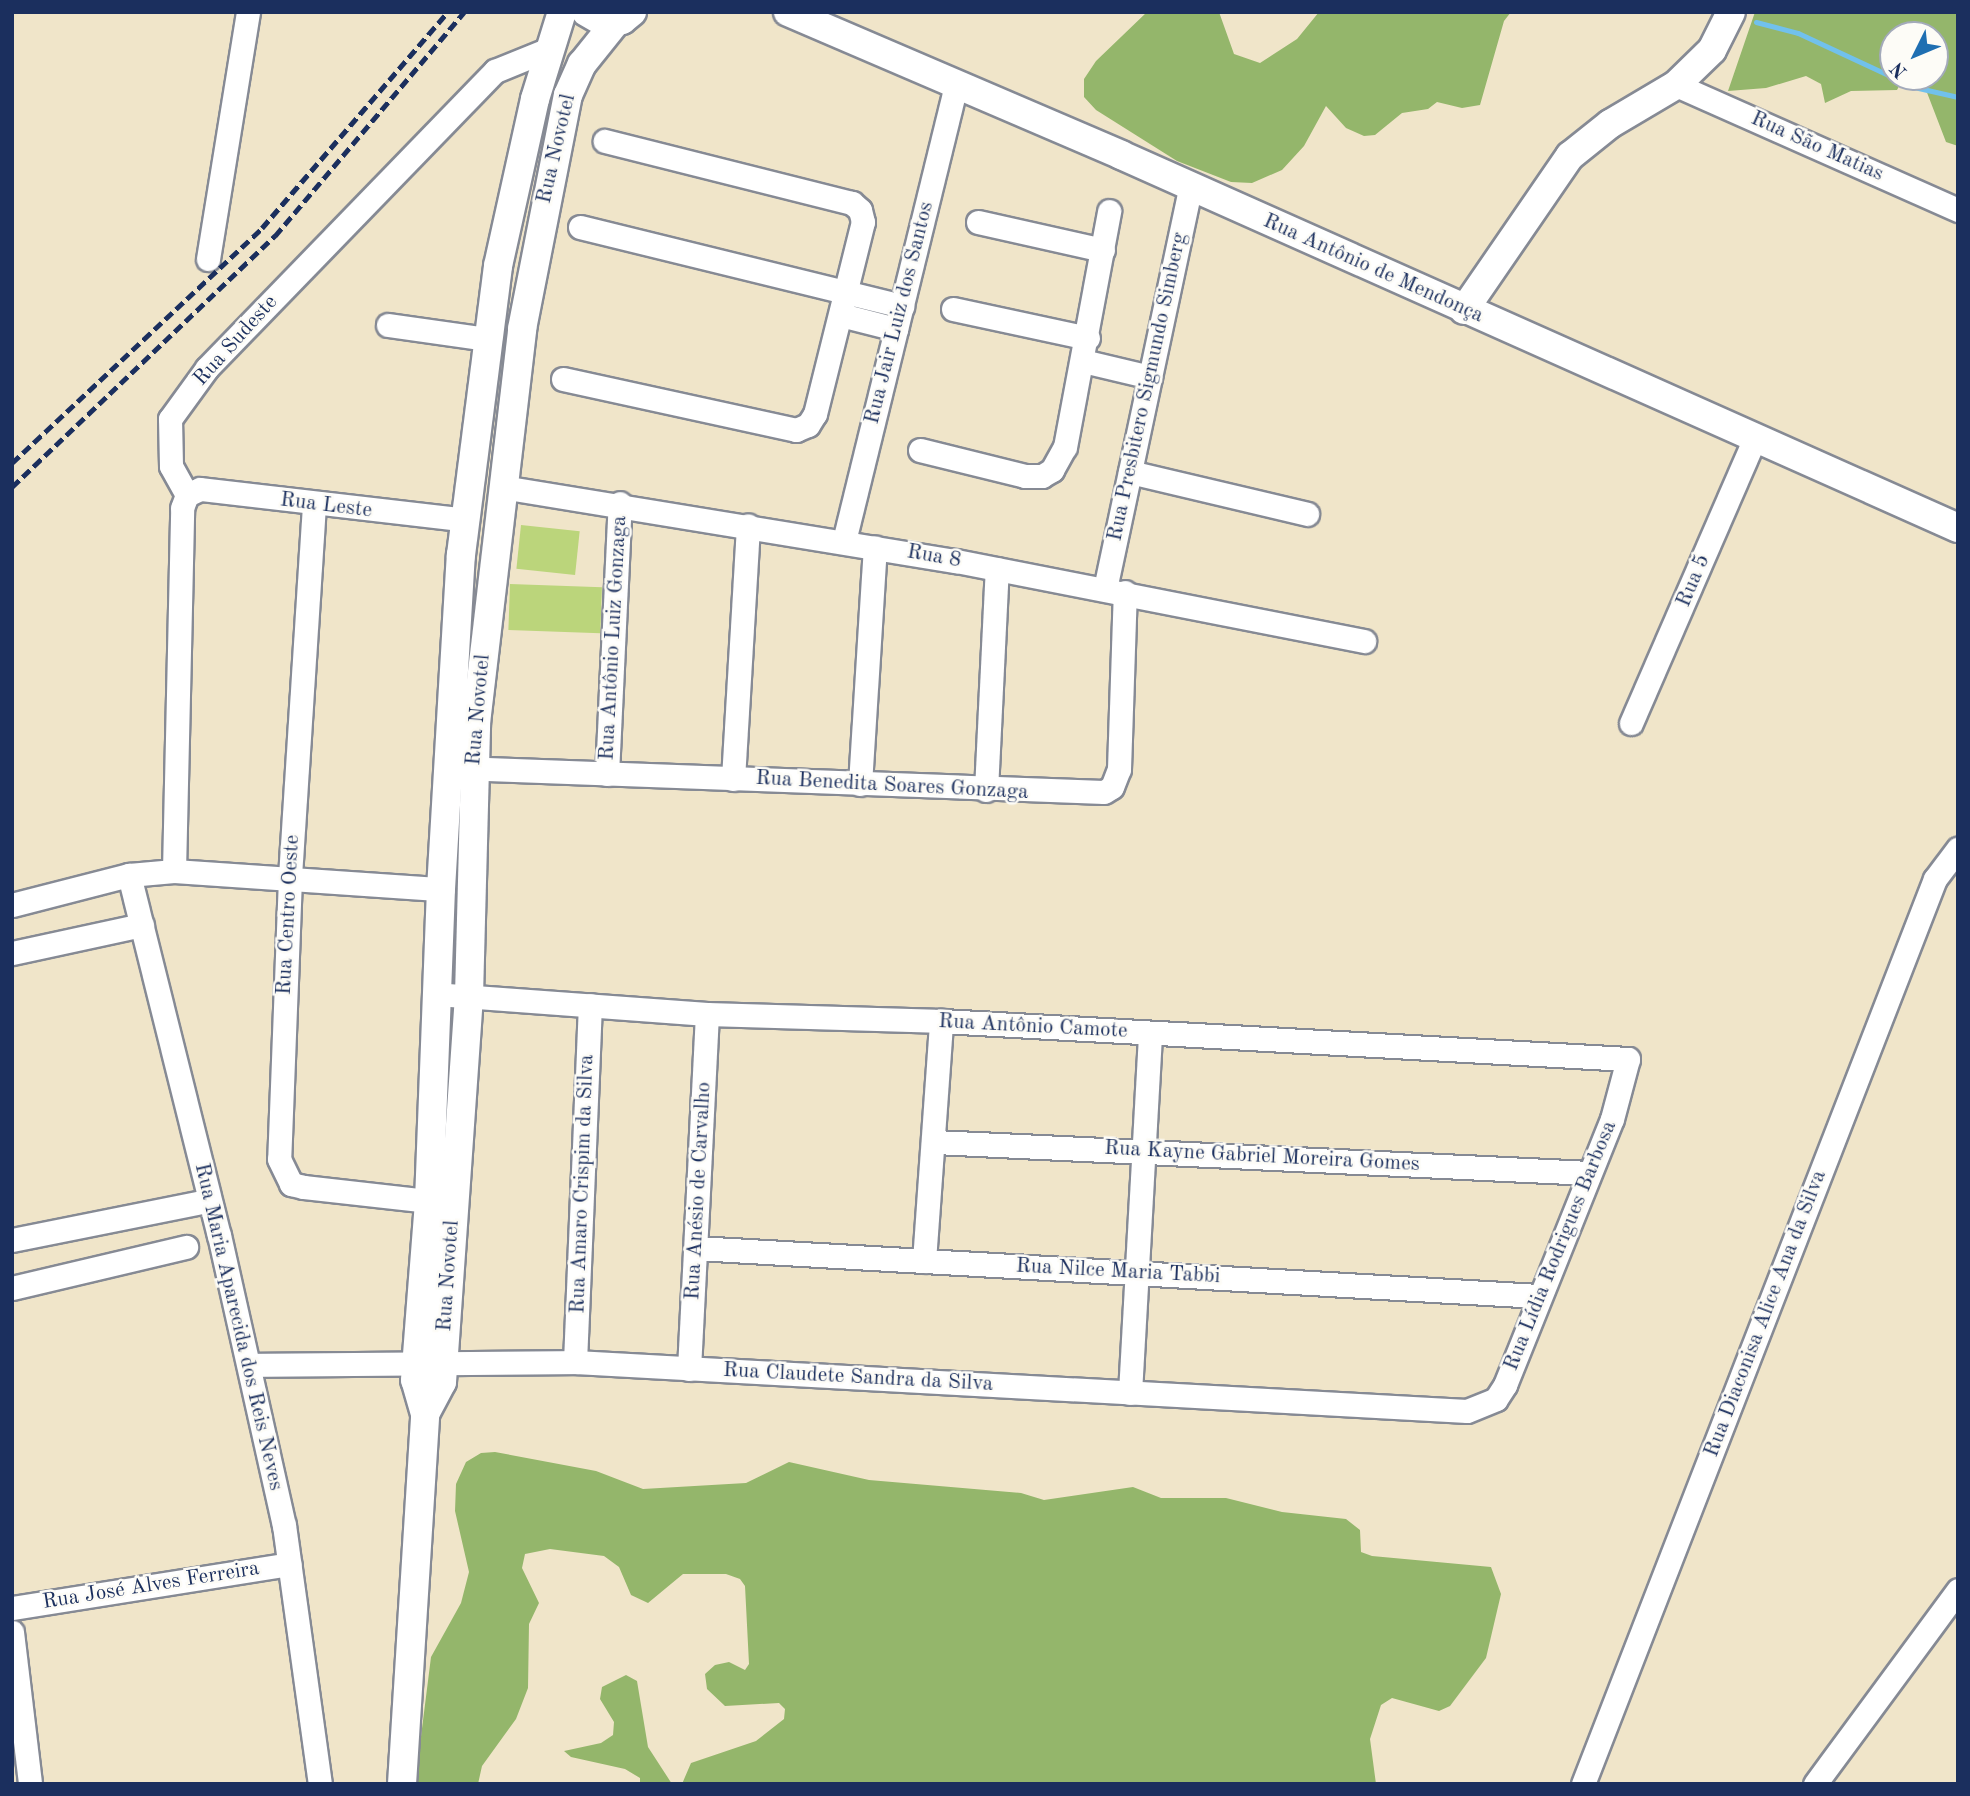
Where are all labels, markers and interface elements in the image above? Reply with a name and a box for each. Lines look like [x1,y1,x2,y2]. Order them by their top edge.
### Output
north arrow [1879,21,1949,91]
text: N [1888,58,1912,81]
street label: Rua Novotel [532,92,582,206]
street label: Rua São Matias [1747,106,1887,188]
street label: Rua Jair Luiz dos Santos [860,199,940,427]
street label: Rua Antônio de Mendonça [1259,209,1487,329]
street label: Rua Presbitero Sigmundo Simberg [1103,230,1193,544]
street label: Rua Sudeste [189,290,283,392]
street label: Rua Leste [279,488,373,524]
street label: Rua Antônio Luiz Gonzaga [595,515,633,761]
street label: Rua 8 [905,540,963,574]
street label: Rua 5 [1672,551,1716,611]
street label: Rua Novotel [462,653,496,767]
street label: Rua Benedita Soares Gonzaga [755,766,1029,806]
street label: Rua Centro Oeste [272,834,306,996]
street label: Rua Antônio Camote [938,1009,1128,1045]
street label: Rua Amaro Crispim da Silva [566,1054,600,1314]
street label: Rua Anésio de Carvalho [681,1081,717,1301]
street label: Rua Lídia Rodrigues Barbosa [1499,1117,1623,1375]
street label: Rua Kayne Gabriel Moreira Gomes [1104,1136,1420,1178]
street label: Rua Maria Aparecida dos Reis Neves [188,1161,288,1493]
street label: Rua Diaconisa Alice Ana da Silva [1700,1167,1832,1461]
street label: Rua Novotel [433,1220,465,1332]
street label: Rua Nilce Maria Tabbi [1015,1254,1221,1290]
street label: Rua Claudete Sandra da Silva [722,1358,994,1398]
street label: Rua José Alves Ferreira [41,1556,261,1616]

